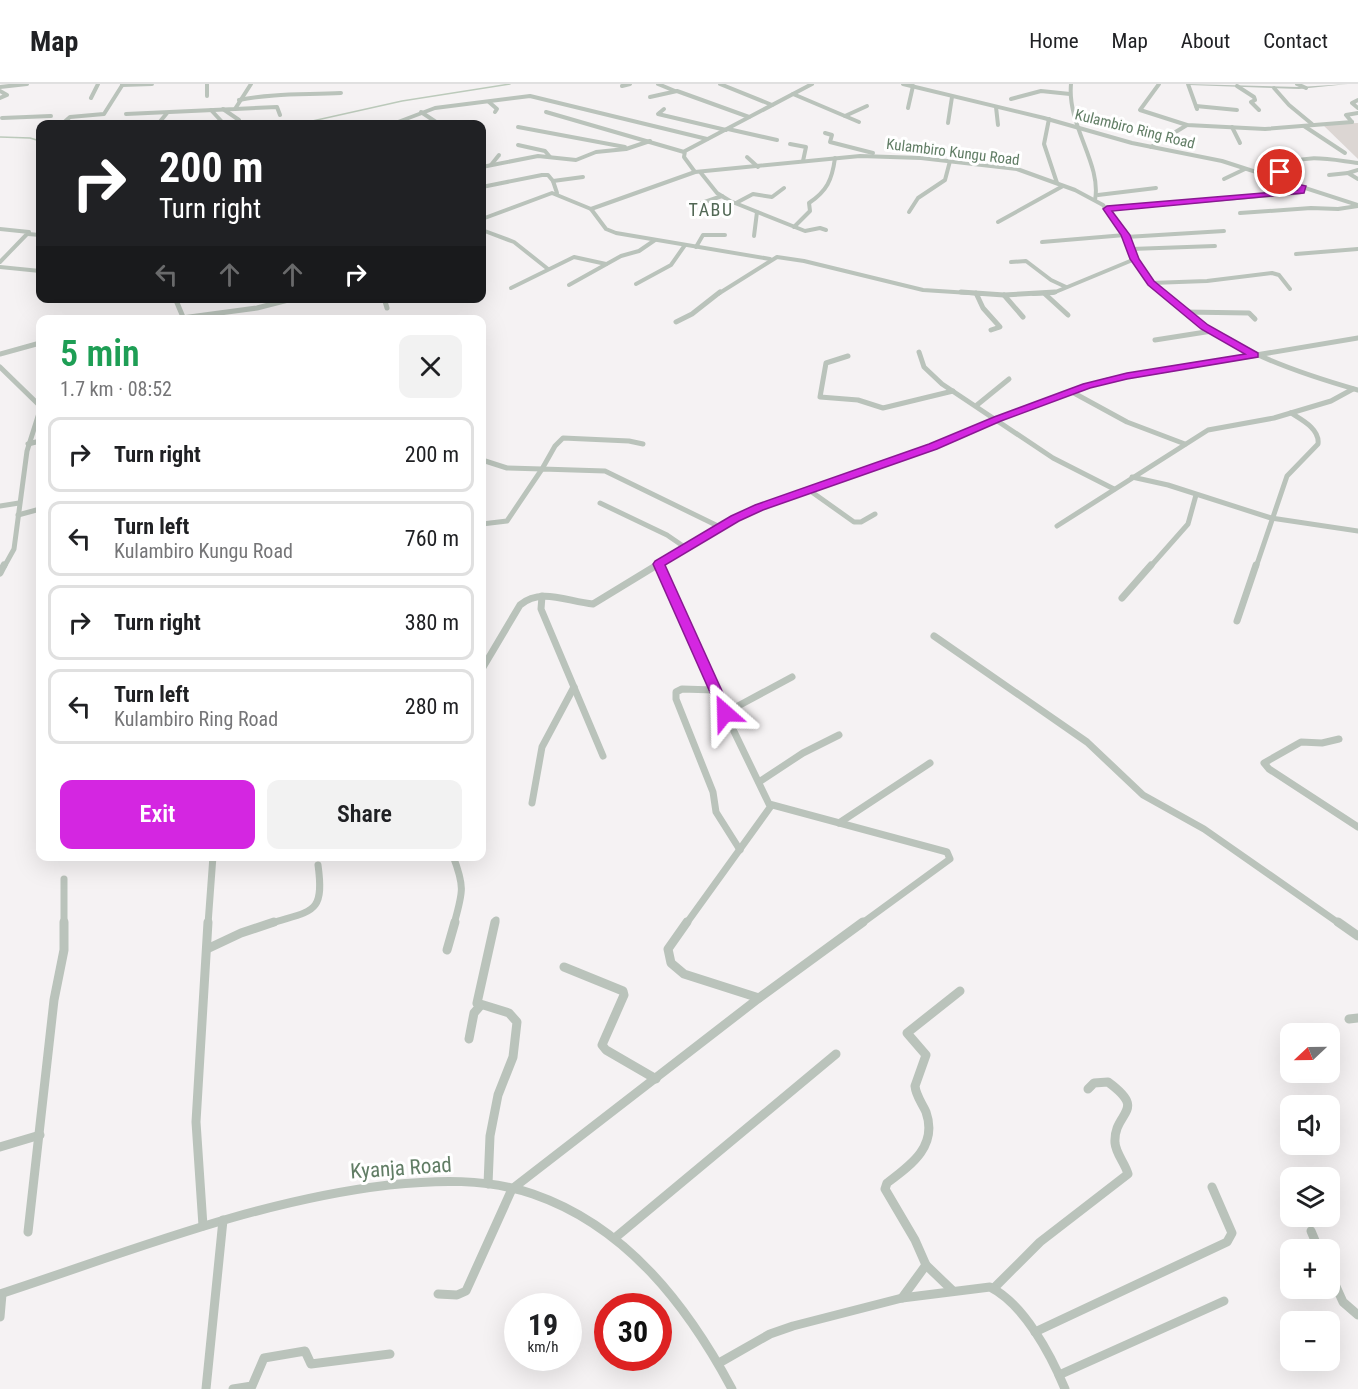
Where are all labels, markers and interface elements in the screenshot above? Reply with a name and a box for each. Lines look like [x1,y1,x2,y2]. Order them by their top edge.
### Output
text: Map [30,25,78,58]
text: Home [1029,29,1079,53]
text: Map [1112,29,1148,53]
text: About [1181,29,1230,53]
text: Contact [1263,29,1328,53]
street label: Kulambiro Ring Road [1073,105,1197,153]
street label: Kulambiro Kungu Road [885,135,1021,169]
text: 200 m [159,143,264,192]
icon: right [60,144,138,222]
pin [1254,146,1305,197]
icon: arrive [1263,155,1296,188]
text: Turn right [159,193,261,225]
district label: TABU [689,199,734,220]
icon: left [150,258,183,291]
icon: ahead [213,258,246,291]
icon: ahead [276,258,309,291]
icon: right [339,258,372,291]
text: 5 min [60,333,140,375]
button: close [399,335,462,398]
text: 1.7 km · 08:52 [60,377,172,401]
icon: right [63,438,96,471]
text: Turn right [114,442,201,467]
text: 200 m [405,442,459,467]
text: Turn left [114,514,189,539]
icon: left [63,522,96,555]
text: 760 m [405,526,459,551]
text: Kulambiro Kungu Road [114,539,293,563]
icon: right [63,606,96,639]
text: Turn right [114,610,201,635]
text: 380 m [405,610,459,635]
position arrow [693,681,757,745]
text: Turn left [114,682,189,707]
icon: left [63,690,96,723]
text: 280 m [405,694,459,719]
text: Kulambiro Ring Road [114,707,278,731]
button: Exit [60,780,255,849]
button: Share [267,780,462,849]
north arrow [1280,1023,1340,1083]
map controls [1280,1023,1340,1371]
button: sound [1280,1095,1340,1155]
street label: Kyanja Road [349,1152,453,1184]
button: layers [1280,1167,1340,1227]
button: + [1280,1239,1340,1299]
speed limit sign: 30 [594,1293,672,1371]
text: 19 [528,1307,558,1342]
button: − [1280,1311,1340,1371]
text: km/h [528,1338,558,1356]

